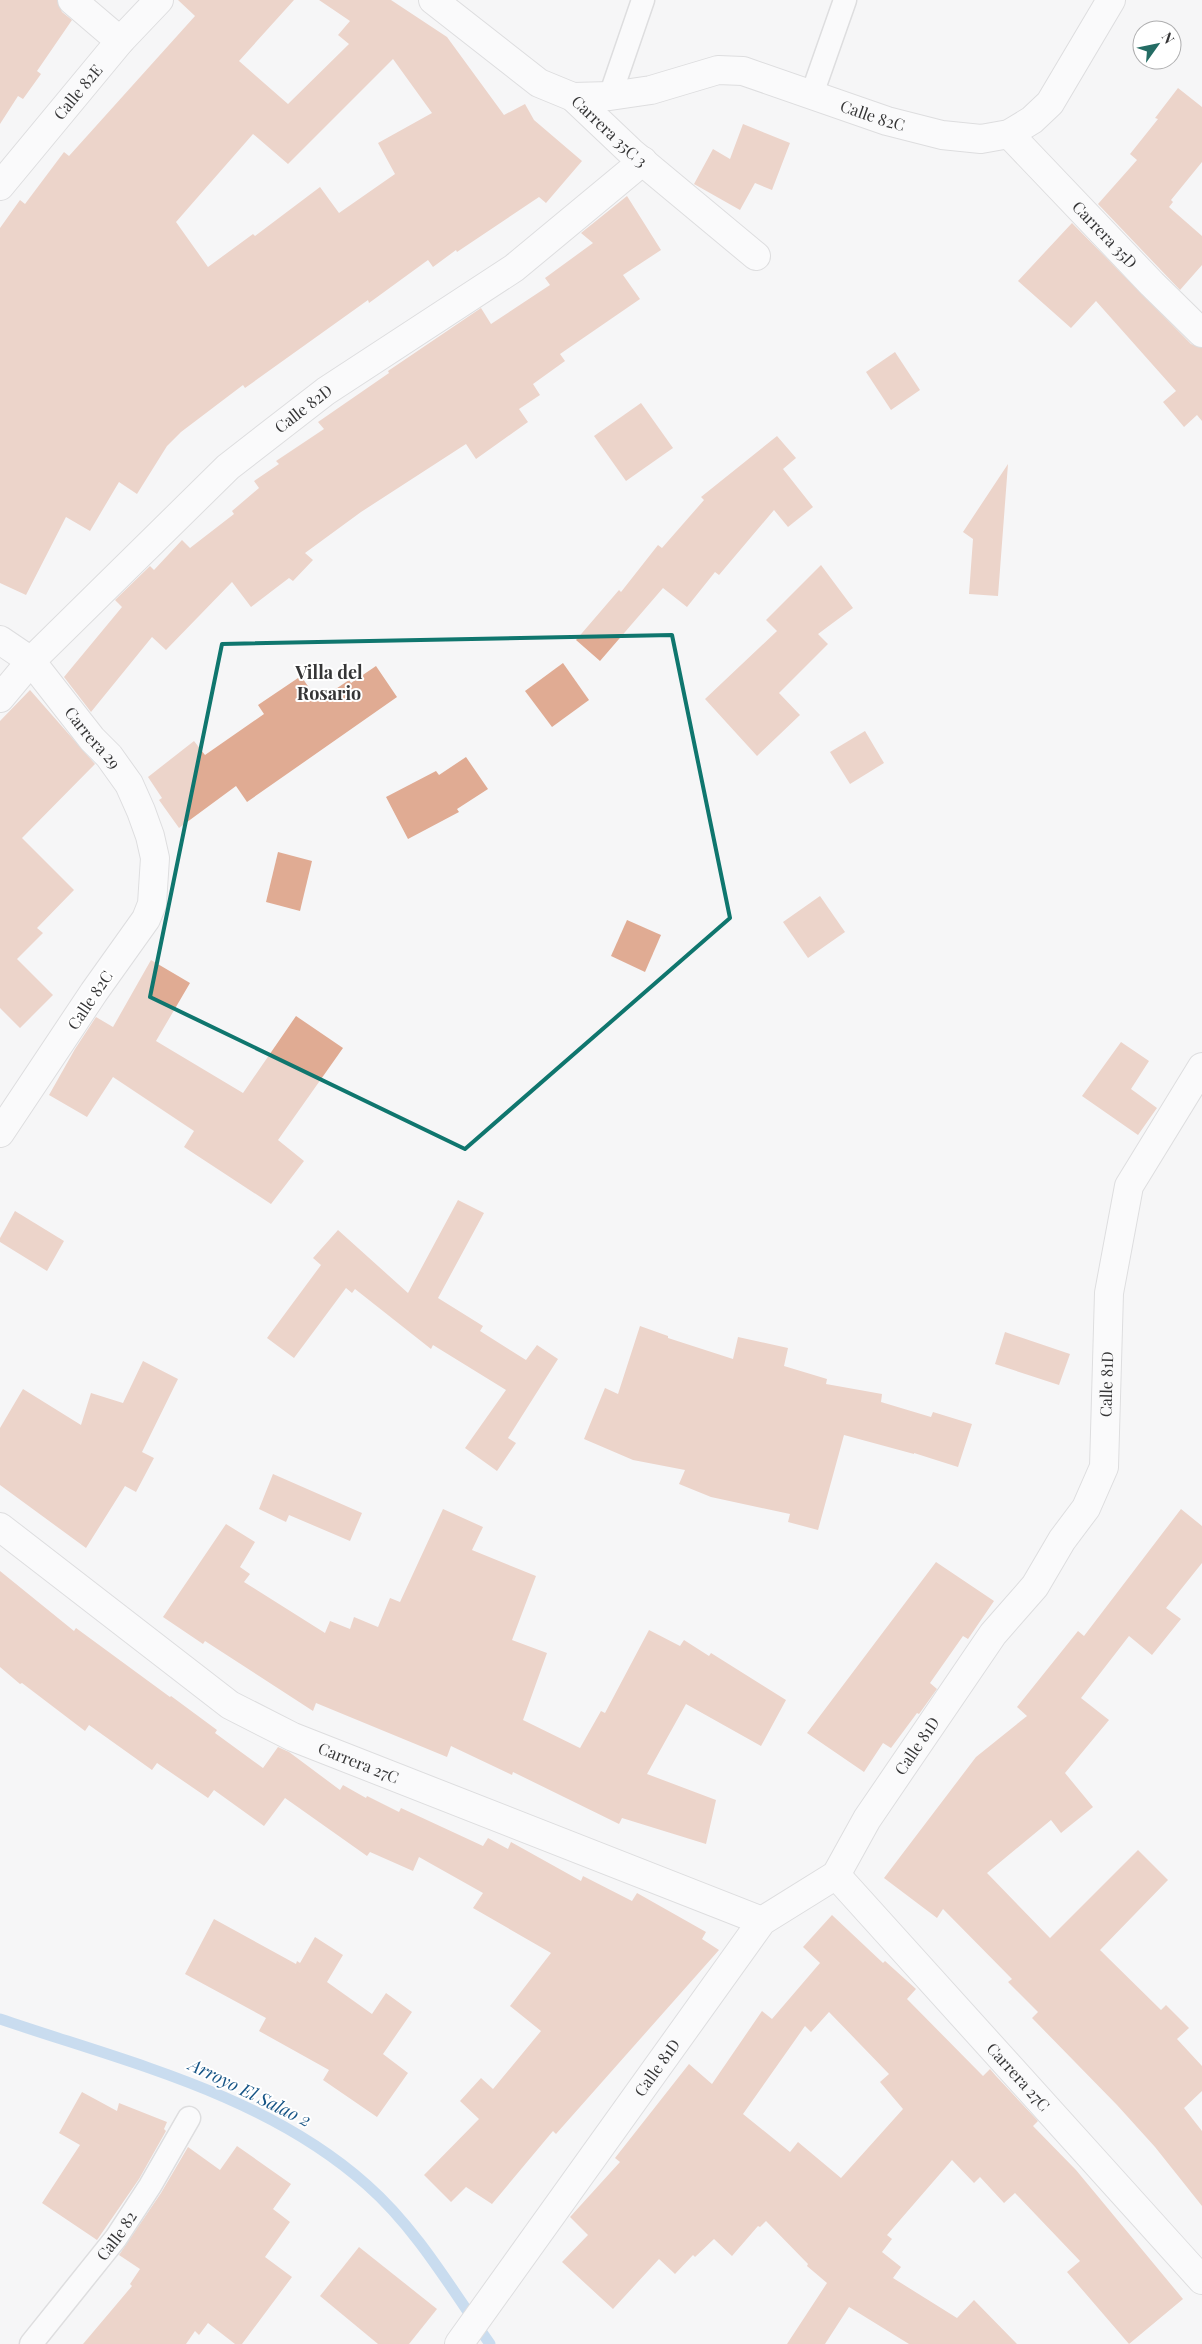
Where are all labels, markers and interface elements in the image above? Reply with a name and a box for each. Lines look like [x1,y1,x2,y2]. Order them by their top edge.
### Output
north arrow [1132,20,1182,70]
text: N [1158,28,1179,47]
street label: Calle 82E [48,60,106,124]
street label: Carrera 35C 3 [568,90,652,171]
street label: Calle 82C [838,95,907,135]
street label: Carrera 35D [1068,196,1142,272]
street label: Calle 82D [270,379,336,437]
district label: Villa del Rosario [294,660,363,705]
street label: Carrera 29 [61,702,126,773]
street label: Calle 82C [62,966,117,1033]
street label: Calle 81D [1094,1351,1117,1417]
street label: Calle 81D [889,1712,944,1779]
street label: Carrera 27C [315,1737,402,1788]
street label: Calle 81D [629,2034,684,2100]
street label: Carrera 27C [982,2038,1055,2115]
water label: Arroyo El Salao 2 [184,2051,316,2132]
street label: Calle 82 [91,2207,141,2264]

